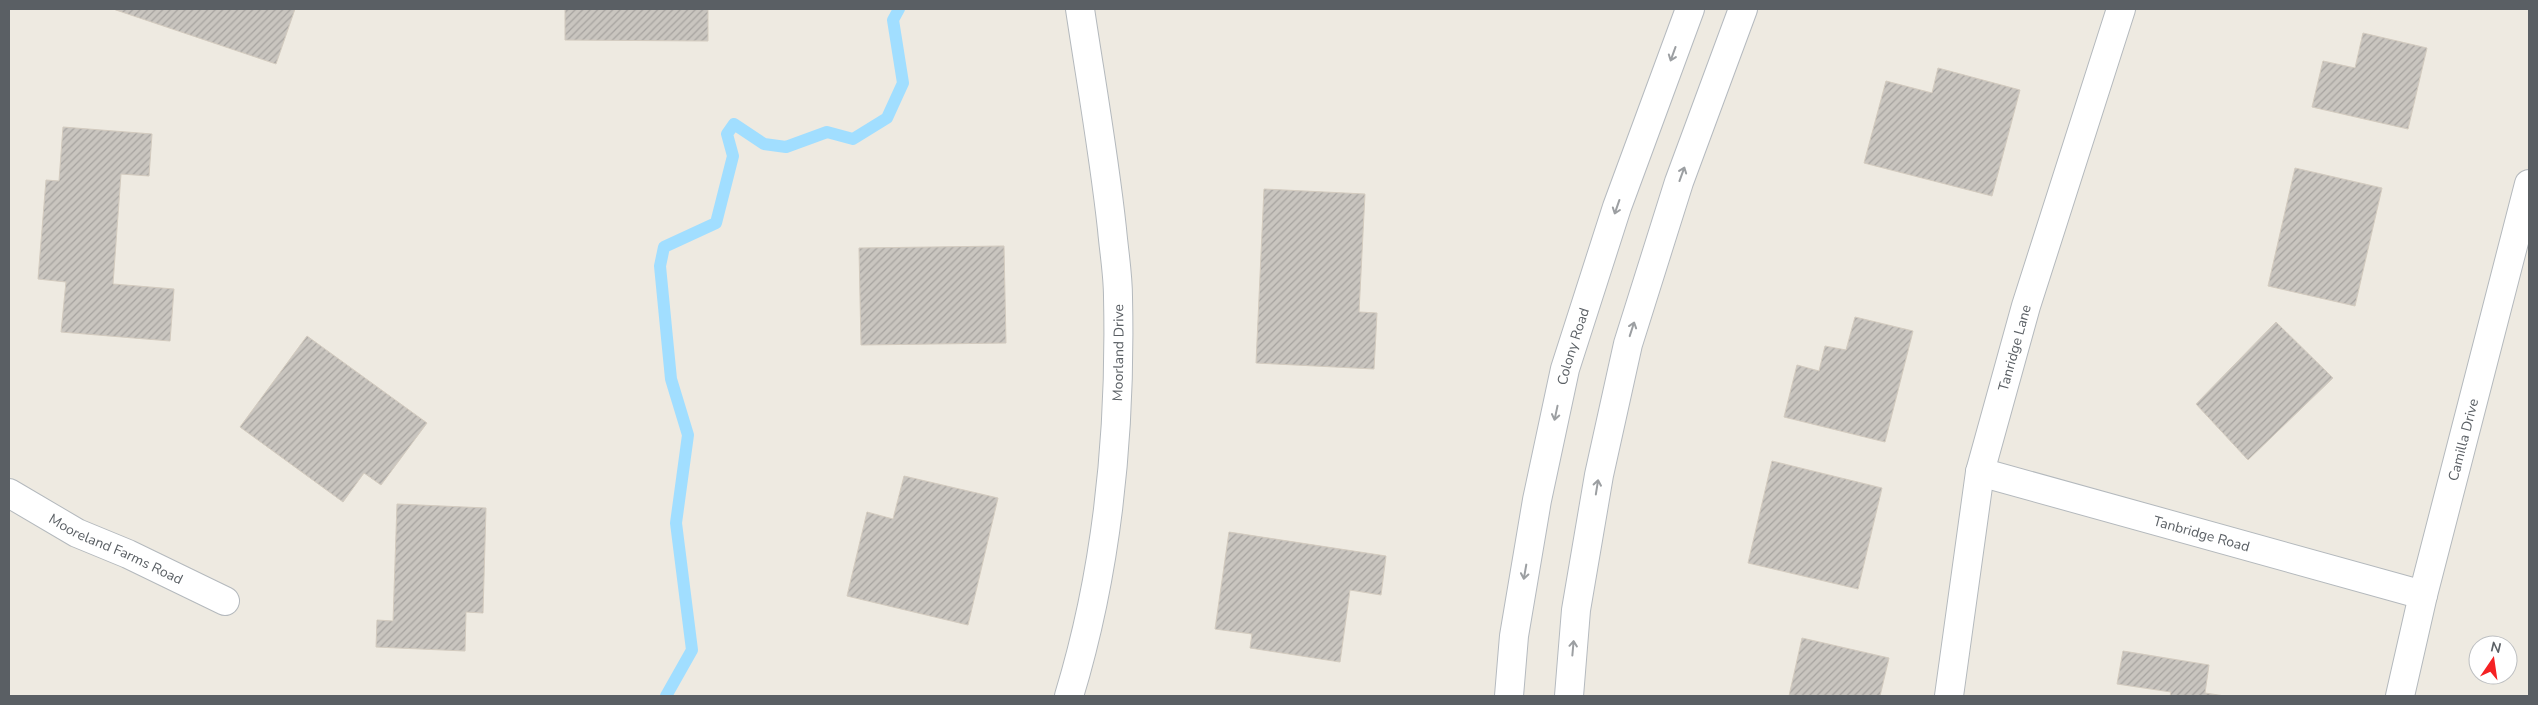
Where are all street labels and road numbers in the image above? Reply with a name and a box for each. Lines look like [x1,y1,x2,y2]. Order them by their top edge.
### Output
street label: Tanridge Lane [1994,303,2036,393]
street label: Moorland Drive [1108,304,1128,402]
street label: Colony Road [1553,305,1594,387]
street label: Camilla Drive [2444,397,2483,483]
street label: Mooreland Farms Road [45,510,186,589]
street label: Tanbridge Road [2151,512,2252,556]

